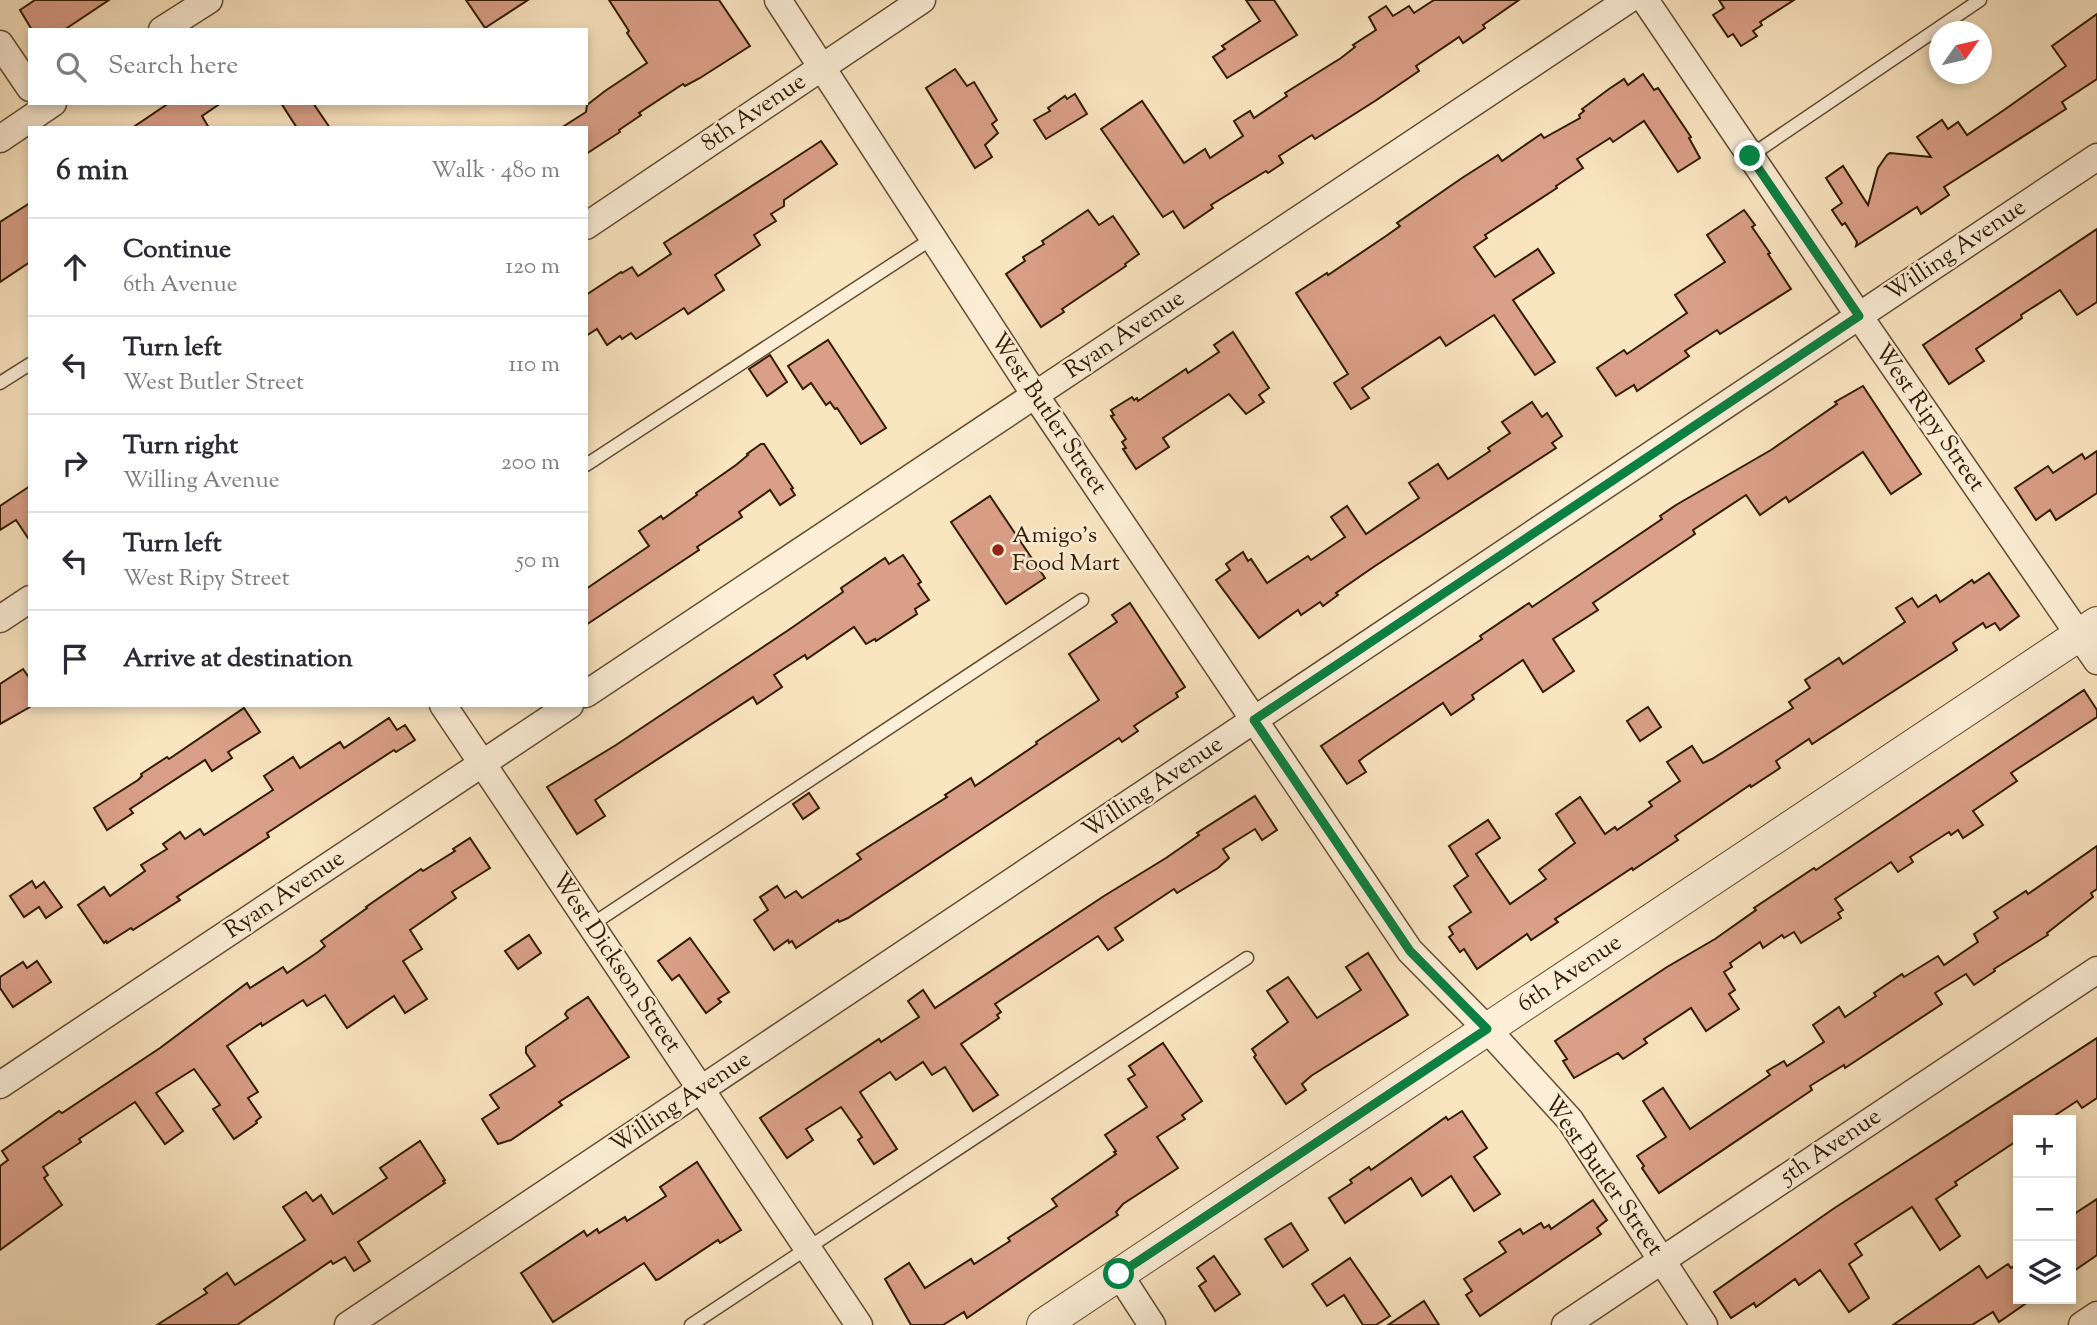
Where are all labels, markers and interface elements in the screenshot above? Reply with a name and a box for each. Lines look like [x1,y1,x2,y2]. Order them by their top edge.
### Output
north arrow [1929,21,1992,84]
search box [28,28,588,105]
icon: search [52,48,90,86]
text: Search here [108,48,238,85]
street label: 8th Avenue [695,65,813,161]
route end [1734,140,1765,171]
text: 6 min [56,150,128,193]
text: Walk · 480 m [431,155,560,188]
street label: Willing Avenue [1879,191,2033,311]
text: Continue [123,232,231,269]
icon: ahead [56,248,94,286]
text: 120 m [505,251,560,284]
text: 6th Avenue [123,269,237,302]
street label: Ryan Avenue [1058,282,1192,388]
street label: West Butler Street [981,326,1115,502]
text: Turn left [123,330,222,367]
street label: West Ripy Street [1865,337,1993,499]
icon: left [56,346,94,384]
text: 110 m [509,349,560,382]
text: West Butler Street [123,367,304,400]
text: Turn right [123,428,238,465]
icon: right [56,444,94,482]
text: 200 m [501,447,560,480]
text: Willing Avenue [123,465,279,498]
place label: Amigo's Food Mart [1012,519,1120,581]
text: Turn left [123,526,222,563]
icon: left [56,542,94,580]
marker: Amigo's Food Mart [990,542,1006,558]
text: 50 m [516,545,560,578]
text: West Ripy Street [123,563,290,596]
icon: arrive [56,640,94,678]
text: Arrive at destination [123,641,353,678]
street label: Willing Avenue [1076,728,1230,848]
street label: Ryan Avenue [218,842,352,948]
street label: West Dickson Street [543,866,689,1060]
street label: 6th Avenue [1511,927,1629,1021]
street label: Willing Avenue [604,1043,758,1163]
street label: West Butler Street [1535,1089,1671,1263]
street label: 5th Avenue [1772,1101,1889,1195]
map controls [2013,1115,2076,1304]
button: + [2013,1115,2076,1178]
button: − [2013,1178,2076,1241]
button: layers [2013,1241,2076,1304]
route start [1103,1258,1134,1289]

